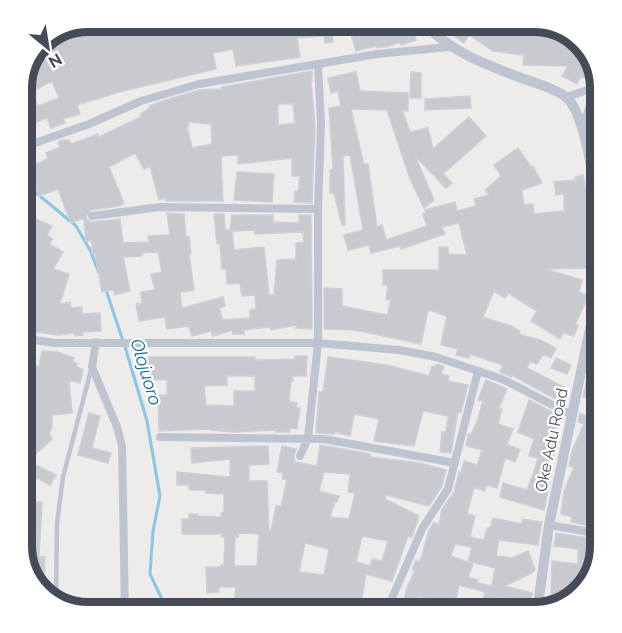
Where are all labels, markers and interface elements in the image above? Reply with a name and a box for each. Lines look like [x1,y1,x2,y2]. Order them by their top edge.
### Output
north arrow [18,18,78,78]
text: N [45,49,65,72]
water label: Olojuoro [126,336,167,408]
street label: Oke Adu Road [531,386,572,494]

